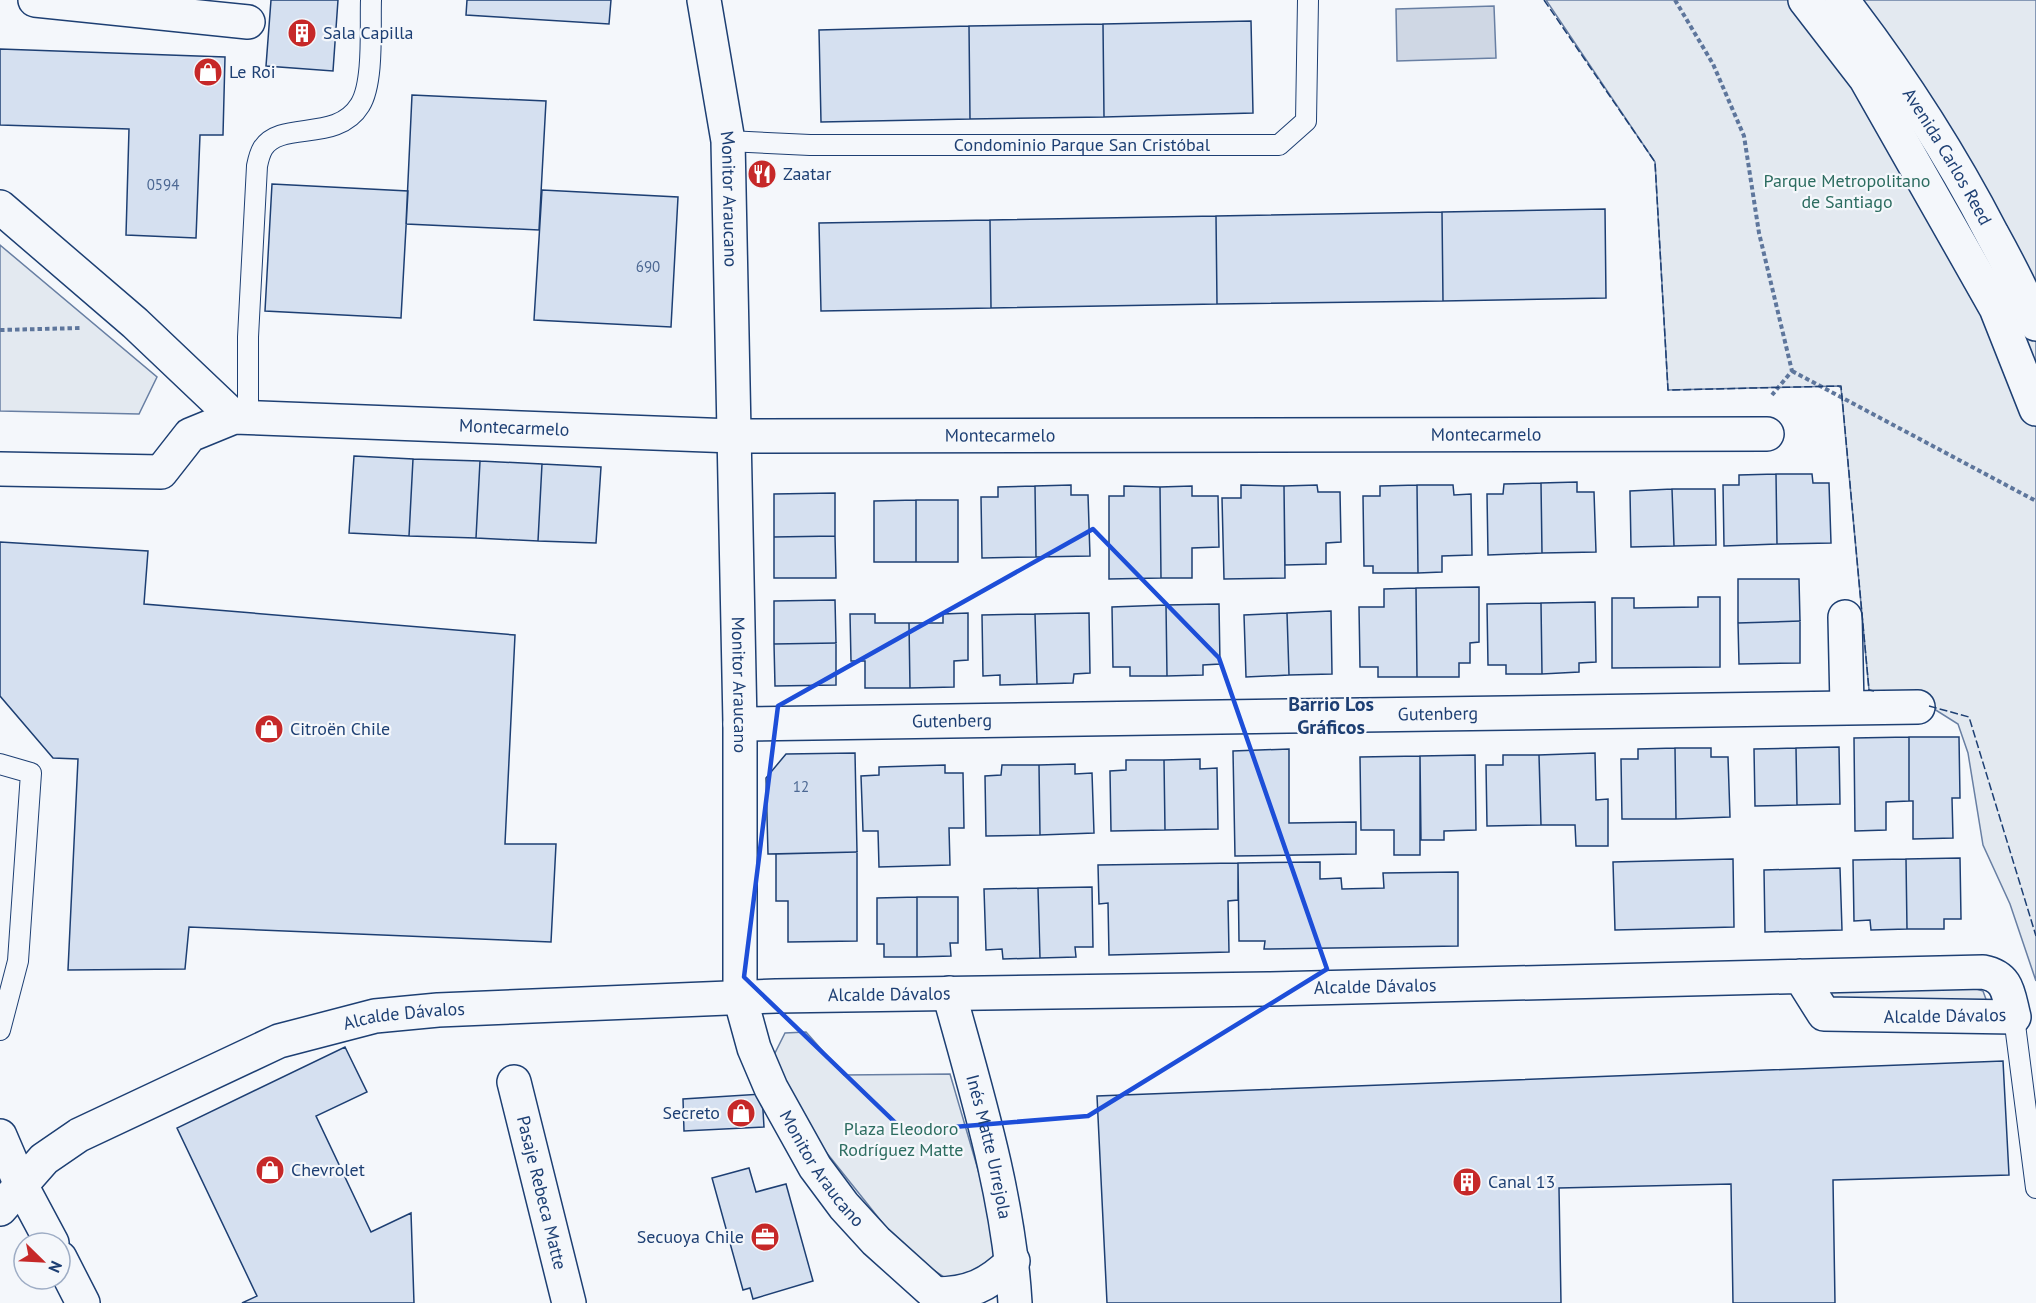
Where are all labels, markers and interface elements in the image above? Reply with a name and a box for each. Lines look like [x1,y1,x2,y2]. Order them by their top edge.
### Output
building icon: Sala Capilla [286,17,318,49]
place label: Sala Capilla [323,21,413,44]
shop icon: Le Roi [192,56,224,88]
place label: Le Roi [229,60,276,83]
street label: Avenida Carlos Reed [1898,84,1997,229]
street label: Monitor Araucano [715,129,743,267]
street label: Condominio Parque San Cristóbal [954,133,1211,156]
restaurant icon: Zaatar [746,158,778,190]
place label: Zaatar [783,162,831,185]
park label: Parque Metropolitano de Santiago [1763,169,1931,213]
house number: 0594 [147,175,179,194]
house number: 690 [636,257,660,276]
street label: Montecarmelo [459,414,570,441]
street label: Montecarmelo [1431,422,1541,446]
street label: Montecarmelo [945,423,1055,447]
street label: Monitor Araucano [727,616,752,753]
district label: Barrio Los Gráficos [1288,691,1374,740]
street label: Gutenberg [1398,701,1478,726]
street label: Gutenberg [912,708,992,733]
shop icon: Citroën Chile [253,713,285,745]
place label: Citroën Chile [290,717,390,740]
house number: 12 [793,777,809,796]
street label: Alcalde Dávalos [1314,973,1437,999]
street label: Alcalde Dávalos [828,982,951,1006]
street label: Alcalde Dávalos [340,997,465,1035]
street label: Alcalde Dávalos [1884,1003,2006,1028]
street label: Inés Matte Urrejola [961,1072,1017,1221]
shop icon: Secreto [725,1097,757,1129]
place label: Secreto [663,1101,720,1124]
street label: Monitor Araucano [775,1106,870,1232]
street label: Pasaje Rebeca Matte [512,1113,572,1272]
park label: Plaza Eleodoro Rodríguez Matte [838,1117,964,1161]
shop icon: Chevrolet [254,1154,286,1186]
place label: Chevrolet [291,1158,365,1181]
building icon: Canal 13 [1451,1166,1483,1198]
place label: Canal 13 [1488,1170,1555,1193]
office icon: Secuoya Chile [749,1221,781,1253]
place label: Secuoya Chile [637,1225,744,1248]
north arrow [12,1231,72,1291]
text: N [44,1258,67,1276]

